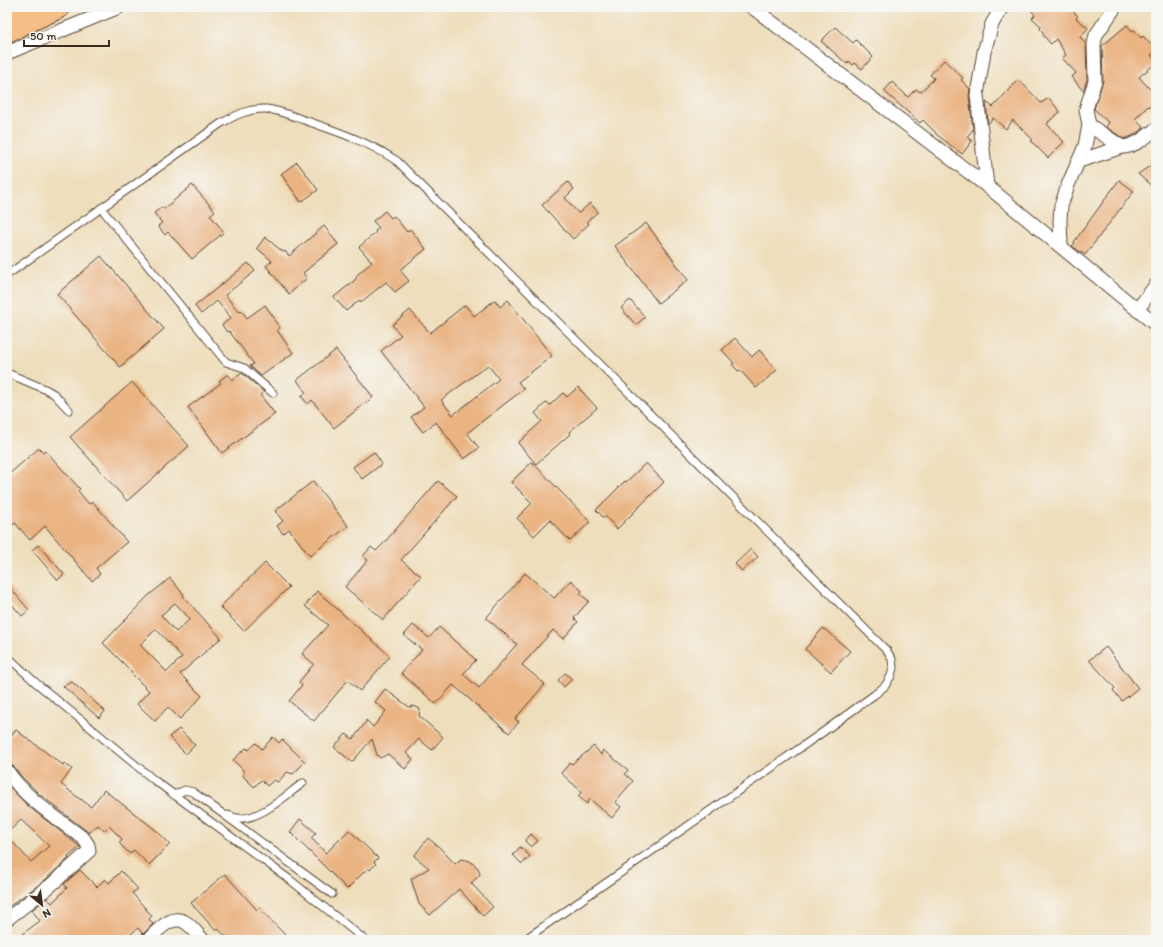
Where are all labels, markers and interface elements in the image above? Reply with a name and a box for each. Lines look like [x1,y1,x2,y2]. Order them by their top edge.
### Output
scale bar [24,22,109,48]
text: 50 m [30,29,56,43]
north arrow [22,885,62,925]
text: N [40,906,53,921]

